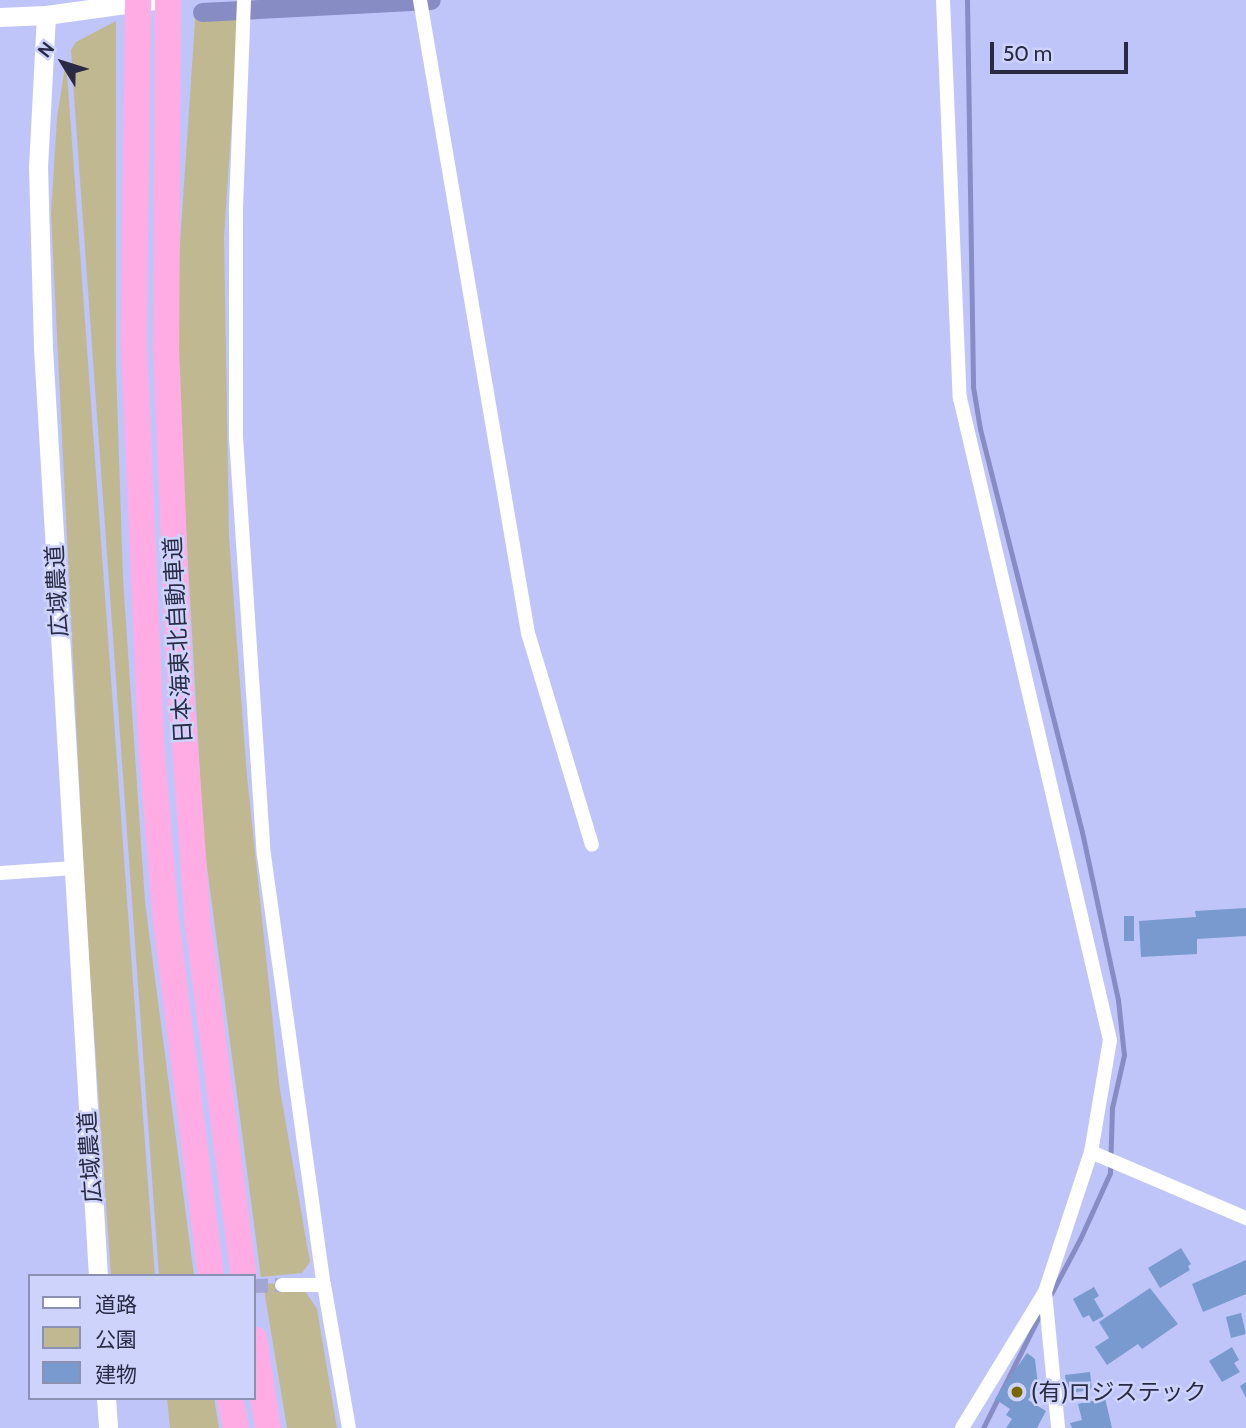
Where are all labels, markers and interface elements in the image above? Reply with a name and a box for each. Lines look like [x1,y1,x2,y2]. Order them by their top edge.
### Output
north arrow [28,28,98,98]
scale bar [994,28,1132,72]
text: N [33,37,59,62]
text: 50 m [1003,41,1052,66]
street label: 日本海東北自動車道 [159,536,197,744]
street label: 広域農道 [41,544,73,638]
street label: 広域農道 [73,1110,107,1204]
legend [28,1274,256,1400]
text: 道路 [95,1292,137,1317]
text: 公園 [95,1327,137,1352]
text: 建物 [95,1362,137,1387]
place label: (有)ロジステック [1031,1378,1206,1406]
marker: (有)ロジステック [1009,1384,1025,1400]

